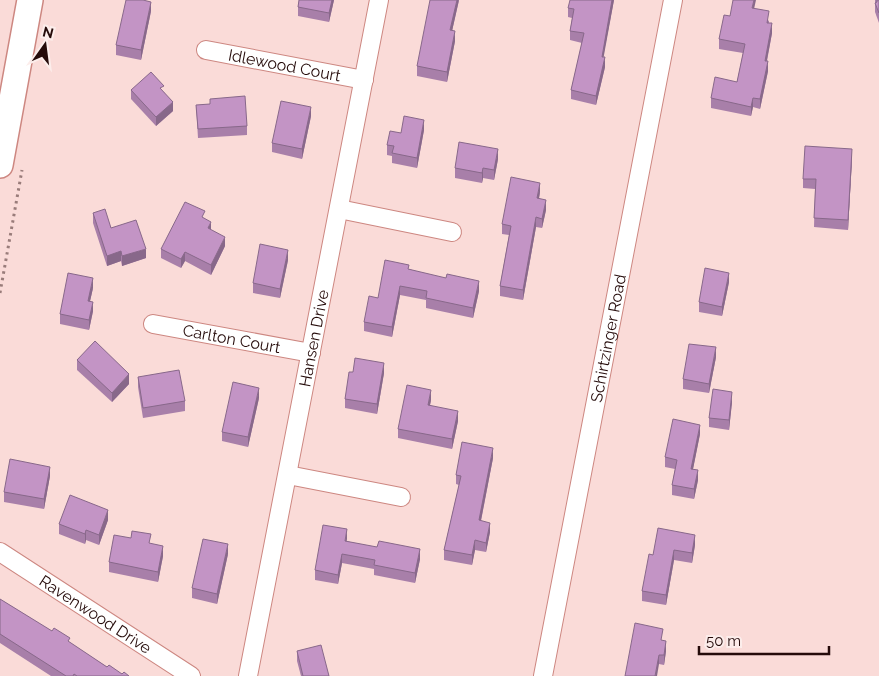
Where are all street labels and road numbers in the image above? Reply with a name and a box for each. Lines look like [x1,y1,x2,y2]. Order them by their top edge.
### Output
street label: Idlewood Court [227,45,343,86]
street label: Schirtzinger Road [587,273,630,404]
street label: Hansen Drive [295,288,333,389]
street label: Carlton Court [181,321,283,357]
street label: Ravenwood Drive [36,571,155,658]

